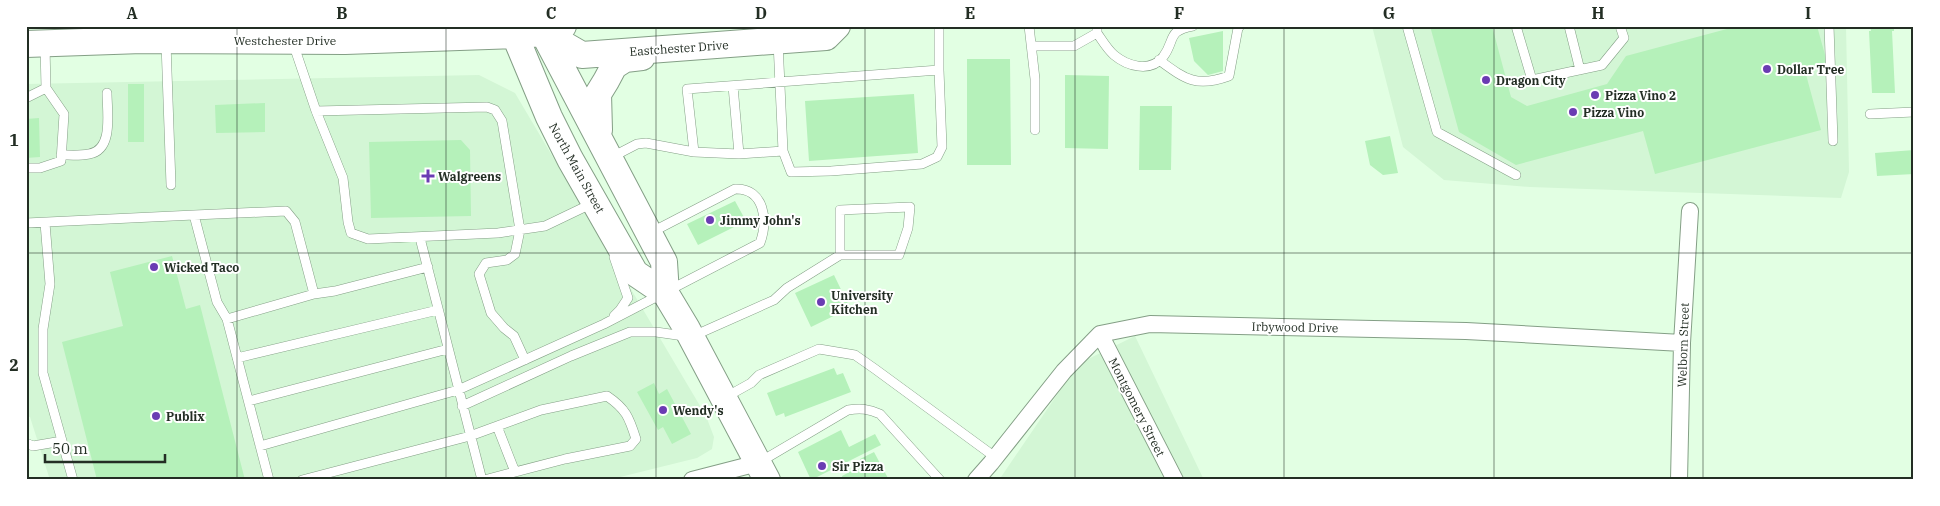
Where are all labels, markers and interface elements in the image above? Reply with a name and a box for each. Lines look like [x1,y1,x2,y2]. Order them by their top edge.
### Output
text: A [126,3,138,23]
text: B [336,3,348,23]
text: C [546,3,556,23]
text: D [755,3,767,23]
text: E [965,3,975,23]
text: F [1174,3,1184,23]
text: G [1383,3,1395,23]
text: H [1592,3,1605,23]
text: I [1805,3,1811,23]
street label: Westchester Drive [234,33,336,48]
street label: Eastchester Drive [629,37,729,59]
place label: Dollar Tree [1777,62,1845,77]
marker: Dollar Tree [1761,63,1773,75]
place label: Dragon City [1496,73,1566,88]
marker: Dragon City [1480,74,1492,86]
place label: Pizza Vino 2 [1605,88,1676,103]
marker: Pizza Vino 2 [1589,89,1601,101]
place label: Pizza Vino [1583,105,1644,120]
marker: Pizza Vino [1567,106,1579,118]
street label: North Main Street [546,120,608,216]
text: 1 [9,130,19,150]
place label: Walgreens [438,169,501,184]
marker: Walgreens [422,170,434,182]
place label: Jimmy John's [720,213,801,228]
marker: Jimmy John's [704,214,716,226]
place label: Wicked Taco [164,260,239,275]
marker: Wicked Taco [148,261,160,273]
place label: University Kitchen [831,288,893,317]
marker: University Kitchen [815,296,827,308]
street label: Welborn Street [1674,302,1692,388]
street label: Irbywood Drive [1252,319,1338,335]
text: 2 [9,355,19,375]
street label: Montgomery Street [1106,355,1168,459]
place label: Wendy's [673,403,723,418]
marker: Wendy's [657,404,669,416]
place label: Publix [166,409,204,424]
marker: Publix [150,410,162,422]
scale bar [45,431,165,463]
text: 50 m [52,439,88,458]
place label: Sir Pizza [832,459,884,474]
marker: Sir Pizza [816,460,828,472]

